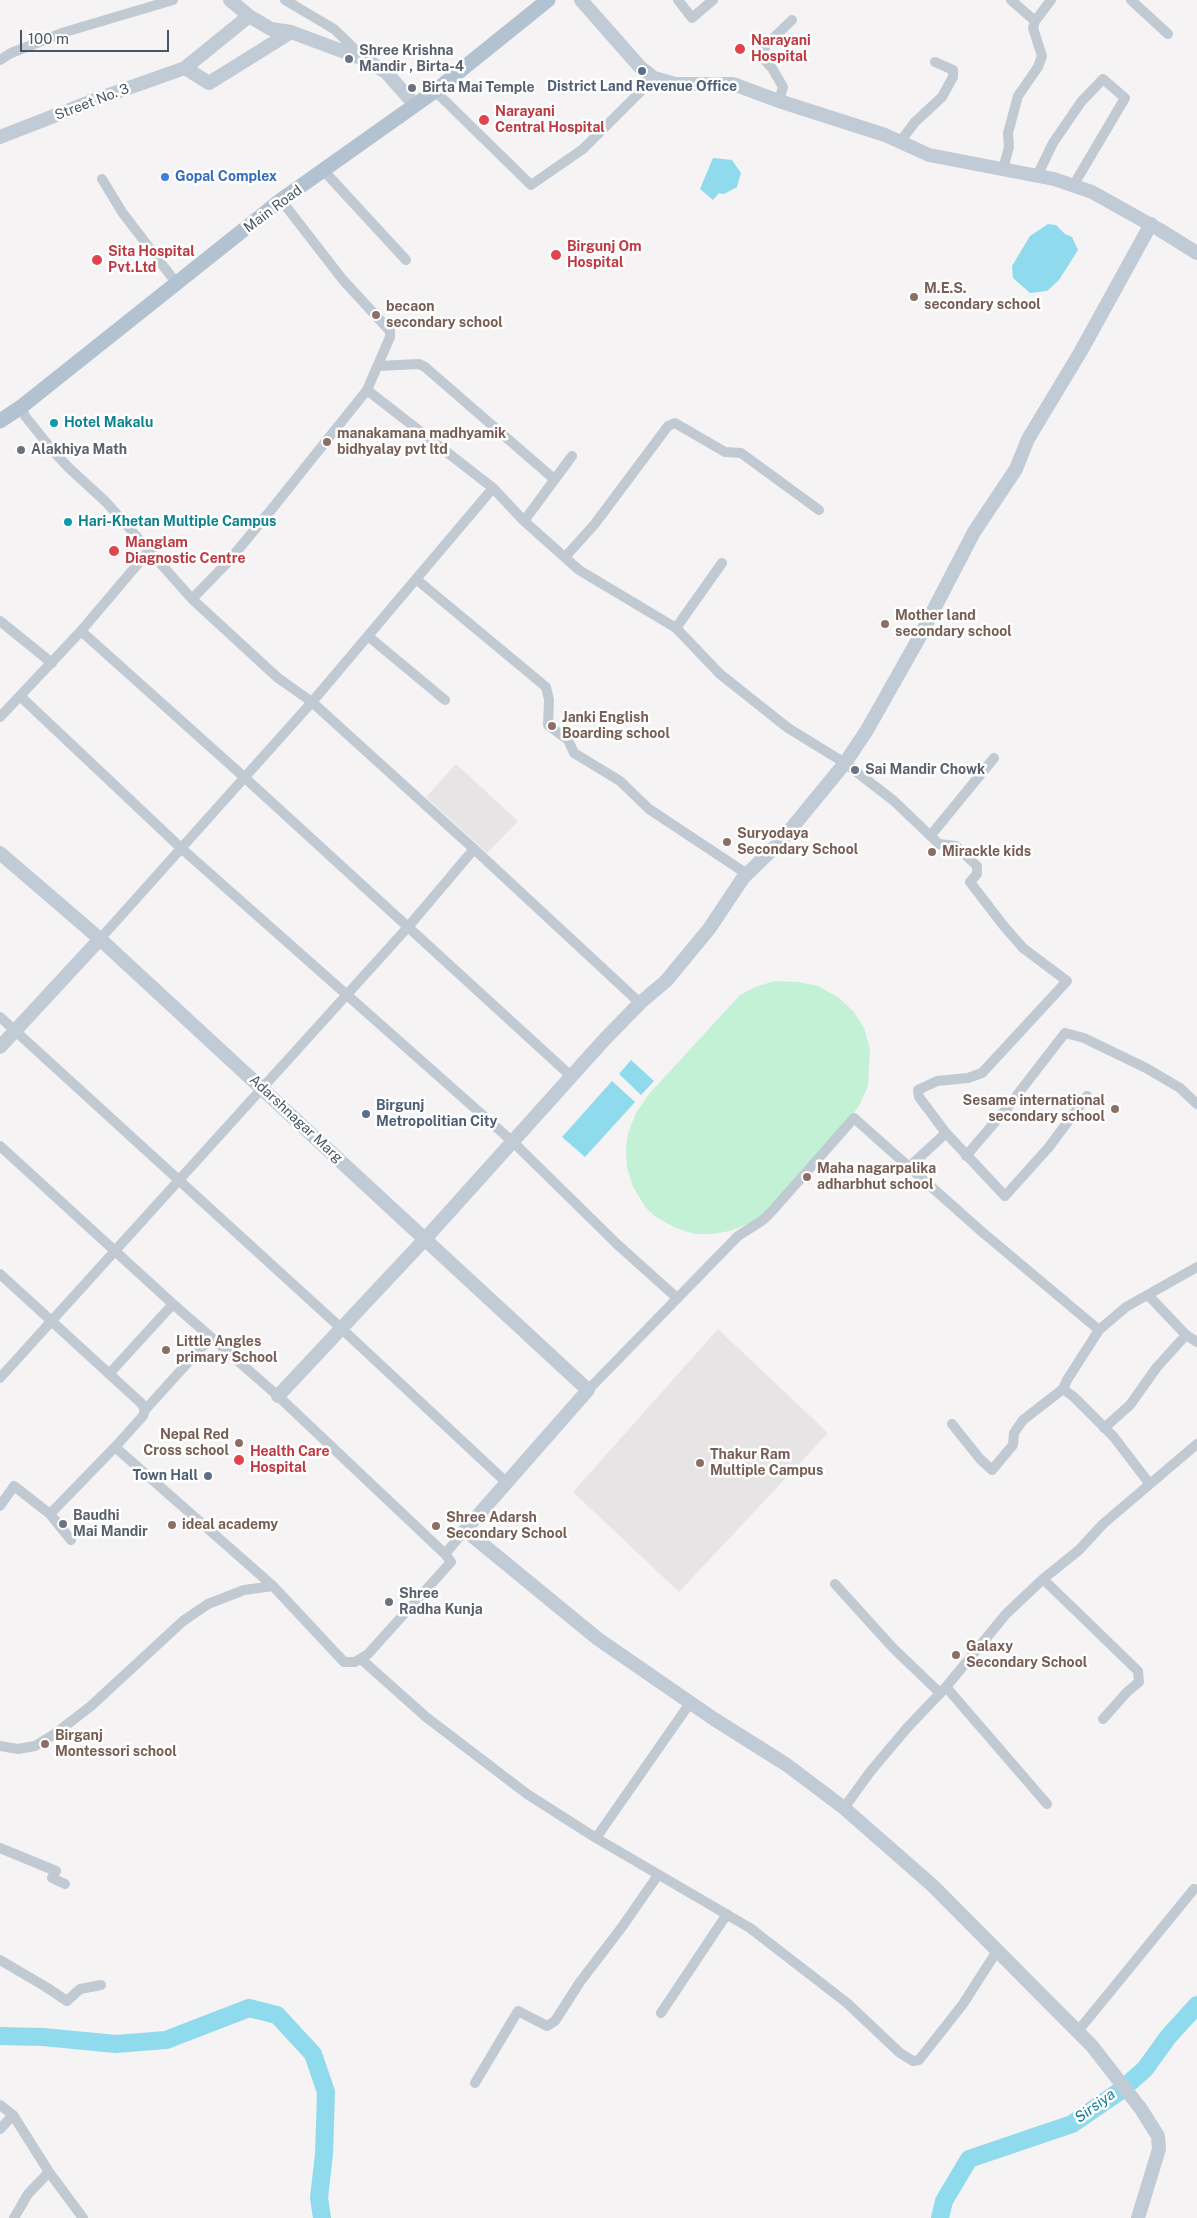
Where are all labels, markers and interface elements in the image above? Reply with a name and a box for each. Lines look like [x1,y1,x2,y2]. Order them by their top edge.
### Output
scale bar [22,20,171,52]
text: 100 m [28,30,69,47]
place label: Narayani Hospital [751,33,811,65]
marker: Narayani Hospital [733,42,747,56]
place label: Shree Krishna Mandir , Birta-4 [359,43,464,75]
marker: Shree Krishna Mandir , Birta-4 [343,53,355,65]
marker: District Land Revenue Office [636,65,648,77]
place label: District Land Revenue Office [547,79,737,95]
street label: Street No. 3 [53,80,131,124]
place label: Birta Mai Temple [422,80,535,96]
marker: Birta Mai Temple [406,82,418,94]
place label: Narayani Central Hospital [495,104,605,136]
marker: Narayani Central Hospital [477,113,491,127]
place label: Gopal Complex [175,169,277,185]
marker: Gopal Complex [159,171,171,183]
street label: Main Road [241,182,305,236]
place label: Birgunj Om Hospital [567,239,642,272]
place label: Sita Hospital Pvt.Ltd [108,244,195,276]
marker: Birgunj Om Hospital [549,248,563,262]
marker: Sita Hospital Pvt.Ltd [90,253,104,267]
place label: M.E.S. secondary school [924,281,1041,314]
marker: M.E.S. secondary school [908,291,920,303]
place label: becaon secondary school [386,299,503,332]
marker: becaon secondary school [370,309,382,321]
place label: Hotel Makalu [64,415,153,431]
marker: Hotel Makalu [48,417,60,429]
place label: manakamana madhyamik bidhyalay pvt ltd [337,426,506,458]
marker: manakamana madhyamik bidhyalay pvt ltd [321,436,333,448]
place label: Alakhiya Math [31,442,127,458]
marker: Alakhiya Math [15,444,27,456]
place label: Hari-Khetan Multiple Campus [78,514,276,530]
marker: Hari-Khetan Multiple Campus [62,516,74,528]
place label: Manglam Diagnostic Centre [125,535,245,568]
marker: Manglam Diagnostic Centre [107,544,121,558]
place label: Mother land secondary school [895,608,1012,640]
marker: Mother land secondary school [879,618,891,630]
place label: Janki English Boarding school [562,710,670,742]
marker: Janki English Boarding school [546,720,558,732]
place label: Sai Mandir Chowk [865,762,985,778]
marker: Sai Mandir Chowk [849,764,861,776]
place label: Suryodaya Secondary School [737,826,858,859]
marker: Suryodaya Secondary School [721,836,733,848]
place label: Mirackle kids [942,844,1031,860]
marker: Mirackle kids [926,846,938,858]
street label: Adarshnagar Marg [246,1071,346,1167]
place label: Sesame international secondary school [963,1093,1105,1126]
place label: Birgunj Metropolitian City [376,1098,497,1130]
marker: Sesame international secondary school [1109,1103,1121,1115]
marker: Birgunj Metropolitian City [360,1108,372,1120]
place label: Maha nagarpalika adharbhut school [817,1161,936,1194]
marker: Maha nagarpalika adharbhut school [801,1171,813,1183]
place label: Little Angles primary School [176,1334,278,1366]
marker: Little Angles primary School [160,1344,172,1356]
place label: Nepal Red Cross school [143,1427,229,1460]
marker: Nepal Red Cross school [233,1437,245,1449]
place label: Health Care Hospital [250,1444,330,1476]
place label: Thakur Ram Multiple Campus [710,1447,823,1480]
marker: Health Care Hospital [232,1453,246,1467]
marker: Thakur Ram Multiple Campus [694,1457,706,1469]
place label: Town Hall [132,1468,198,1484]
marker: Town Hall [202,1470,214,1482]
place label: Baudhi Mai Mandir [73,1508,148,1540]
place label: Shree Adarsh Secondary School [446,1510,567,1542]
place label: ideal academy [182,1517,278,1533]
marker: Baudhi Mai Mandir [57,1518,69,1530]
marker: ideal academy [166,1519,178,1531]
marker: Shree Adarsh Secondary School [430,1520,442,1532]
place label: Shree Radha Kunja [399,1586,483,1618]
marker: Shree Radha Kunja [383,1596,395,1608]
place label: Galaxy Secondary School [966,1639,1087,1671]
marker: Galaxy Secondary School [950,1649,962,1661]
place label: Birganj Montessori school [55,1728,177,1760]
marker: Birganj Montessori school [39,1738,51,1750]
water label: Sirsiya [1071,2085,1119,2127]

